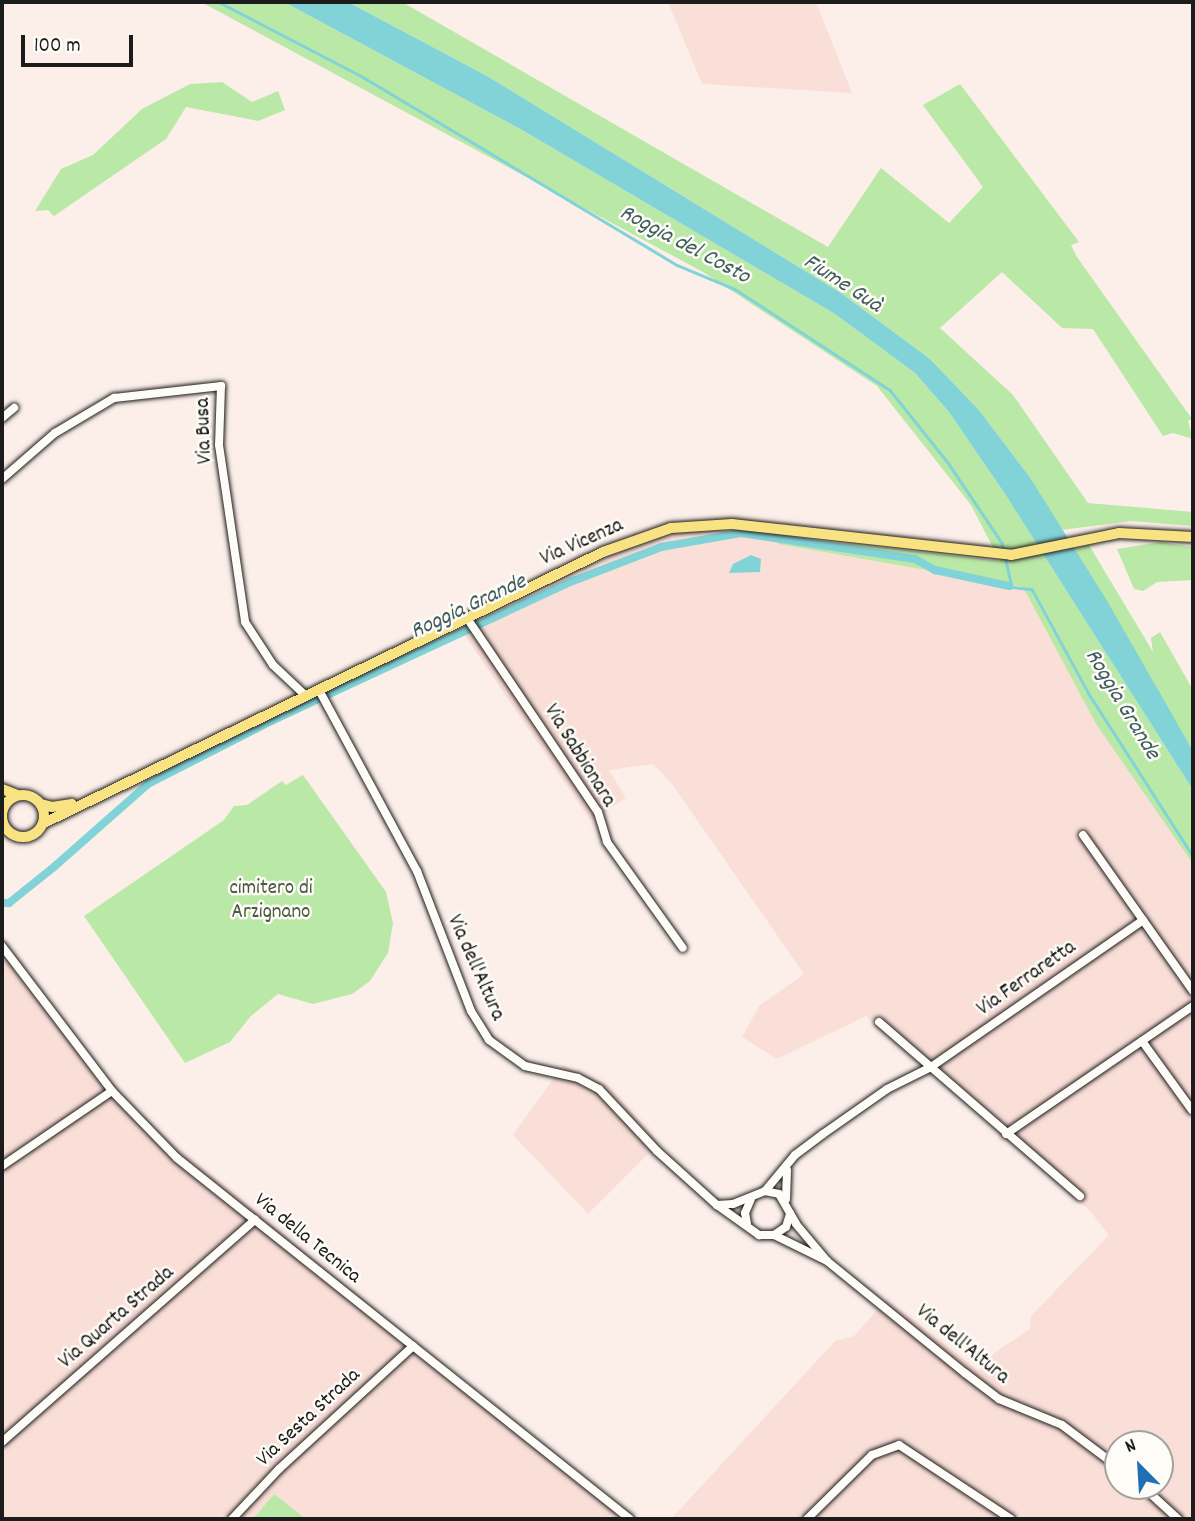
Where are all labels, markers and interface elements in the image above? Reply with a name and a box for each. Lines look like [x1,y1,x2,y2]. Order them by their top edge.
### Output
scale bar [24,21,136,65]
text: 100 m [34,32,81,62]
water label: Roggia del Costo [614,200,754,292]
water label: Fiume Guà [797,249,887,321]
street label: Via Busa [191,397,219,465]
street label: Via Vicenza [537,514,627,572]
water label: Roggia Grande [407,569,531,647]
water label: Roggia Grande [1077,645,1165,765]
street label: Via Sabbionara [538,700,620,812]
park label: cimitero di Arzignano [229,876,313,926]
street label: Via dell'Altura [441,911,509,1025]
street label: Via Ferraretta [973,936,1081,1022]
street label: Via della Tecnica [248,1188,366,1290]
street label: Via Quarta Strada [54,1261,180,1375]
street label: Via dell'Altura [910,1300,1014,1390]
street label: Via Sesta Strada [252,1364,366,1472]
north arrow [1104,1430,1174,1500]
text: N [1121,1433,1141,1461]

